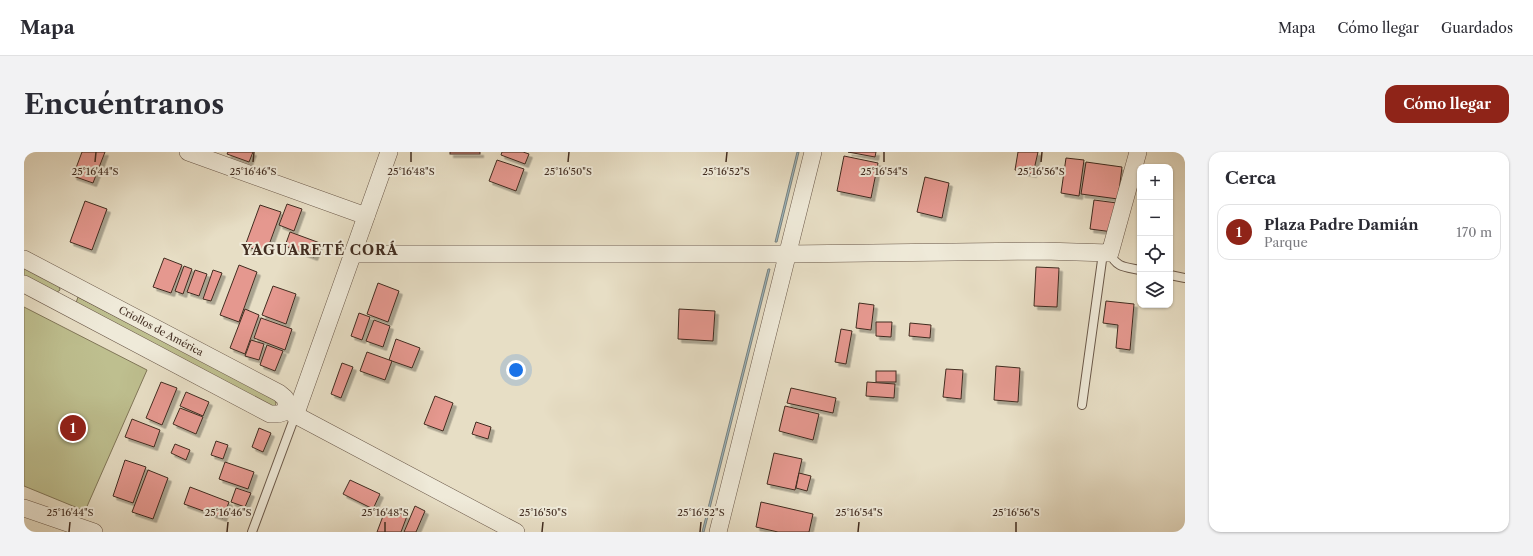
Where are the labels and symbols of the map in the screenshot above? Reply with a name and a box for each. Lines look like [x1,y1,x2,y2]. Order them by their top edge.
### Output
text: 25°16'44"S [71,165,119,178]
text: 25°16'46"S [229,165,277,178]
text: 25°16'48"S [387,165,435,178]
text: 25°16'50"S [544,165,592,178]
text: 25°16'52"S [702,165,750,178]
text: 25°16'54"S [860,165,908,178]
text: 25°16'56"S [1017,165,1065,178]
district label: YAGUARETÉ CORÁ [240,240,399,259]
street label: Criollos de América [116,303,206,359]
your location [506,360,526,380]
pin: 1 [60,413,86,443]
text: 25°16'44"S [46,506,94,519]
text: 25°16'46"S [204,506,252,519]
text: 25°16'48"S [361,506,409,519]
text: 25°16'50"S [519,506,567,519]
text: 25°16'52"S [677,506,725,519]
text: 25°16'54"S [835,506,883,519]
text: 25°16'56"S [992,506,1040,519]

